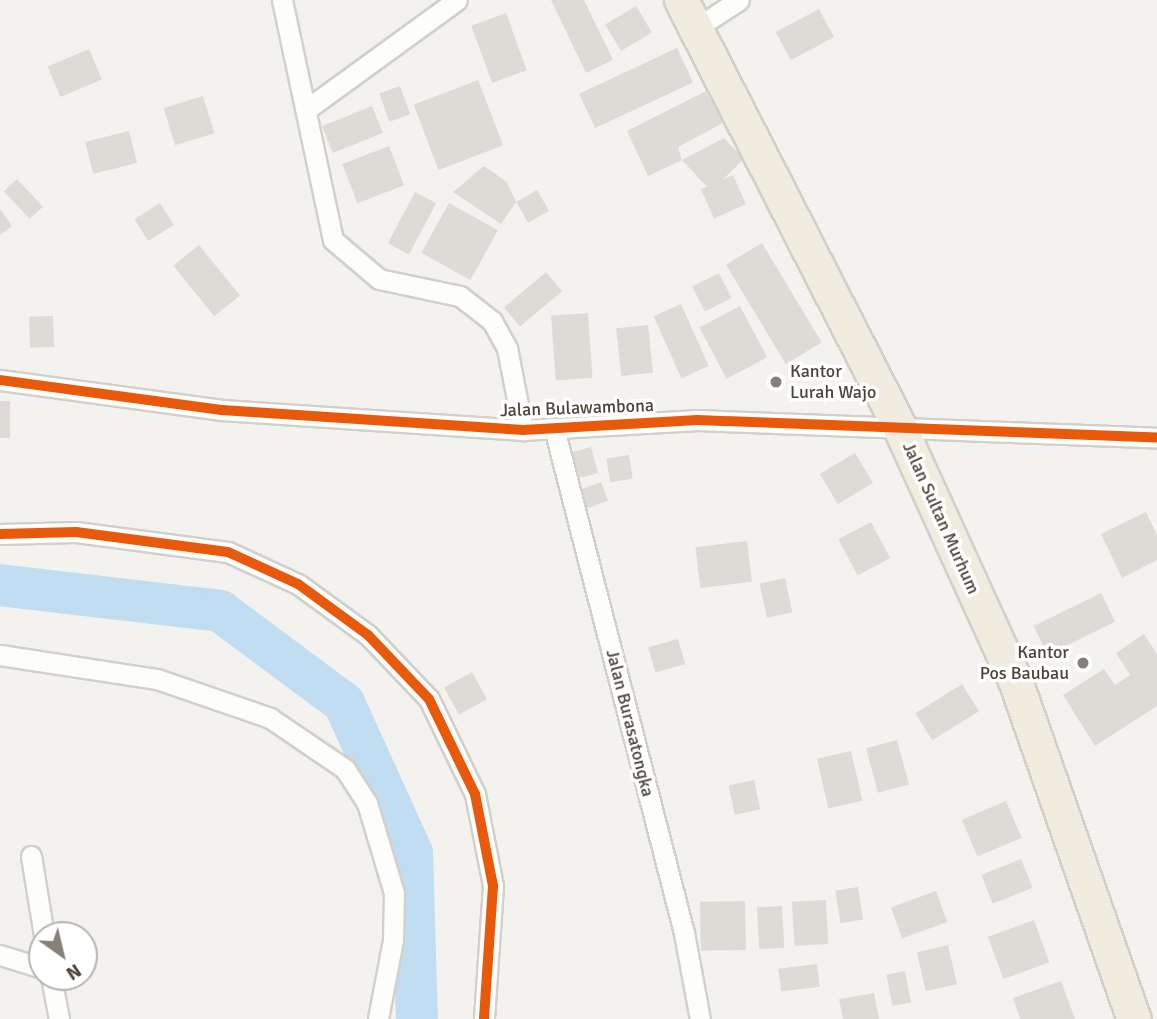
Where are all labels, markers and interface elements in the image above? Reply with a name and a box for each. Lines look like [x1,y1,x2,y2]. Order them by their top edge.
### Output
place label: Kantor Lurah Wajo [790,361,876,404]
marker: Kantor Lurah Wajo [768,374,784,390]
street label: Jalan Bulawambona [500,395,654,421]
street label: Jalan Sultan Murhum [898,439,984,597]
place label: Kantor Pos Baubau [980,642,1069,684]
street label: Jalan Burasatongka [601,647,659,799]
marker: Kantor Pos Baubau [1075,655,1091,671]
north arrow [28,921,98,991]
text: N [61,958,86,985]

